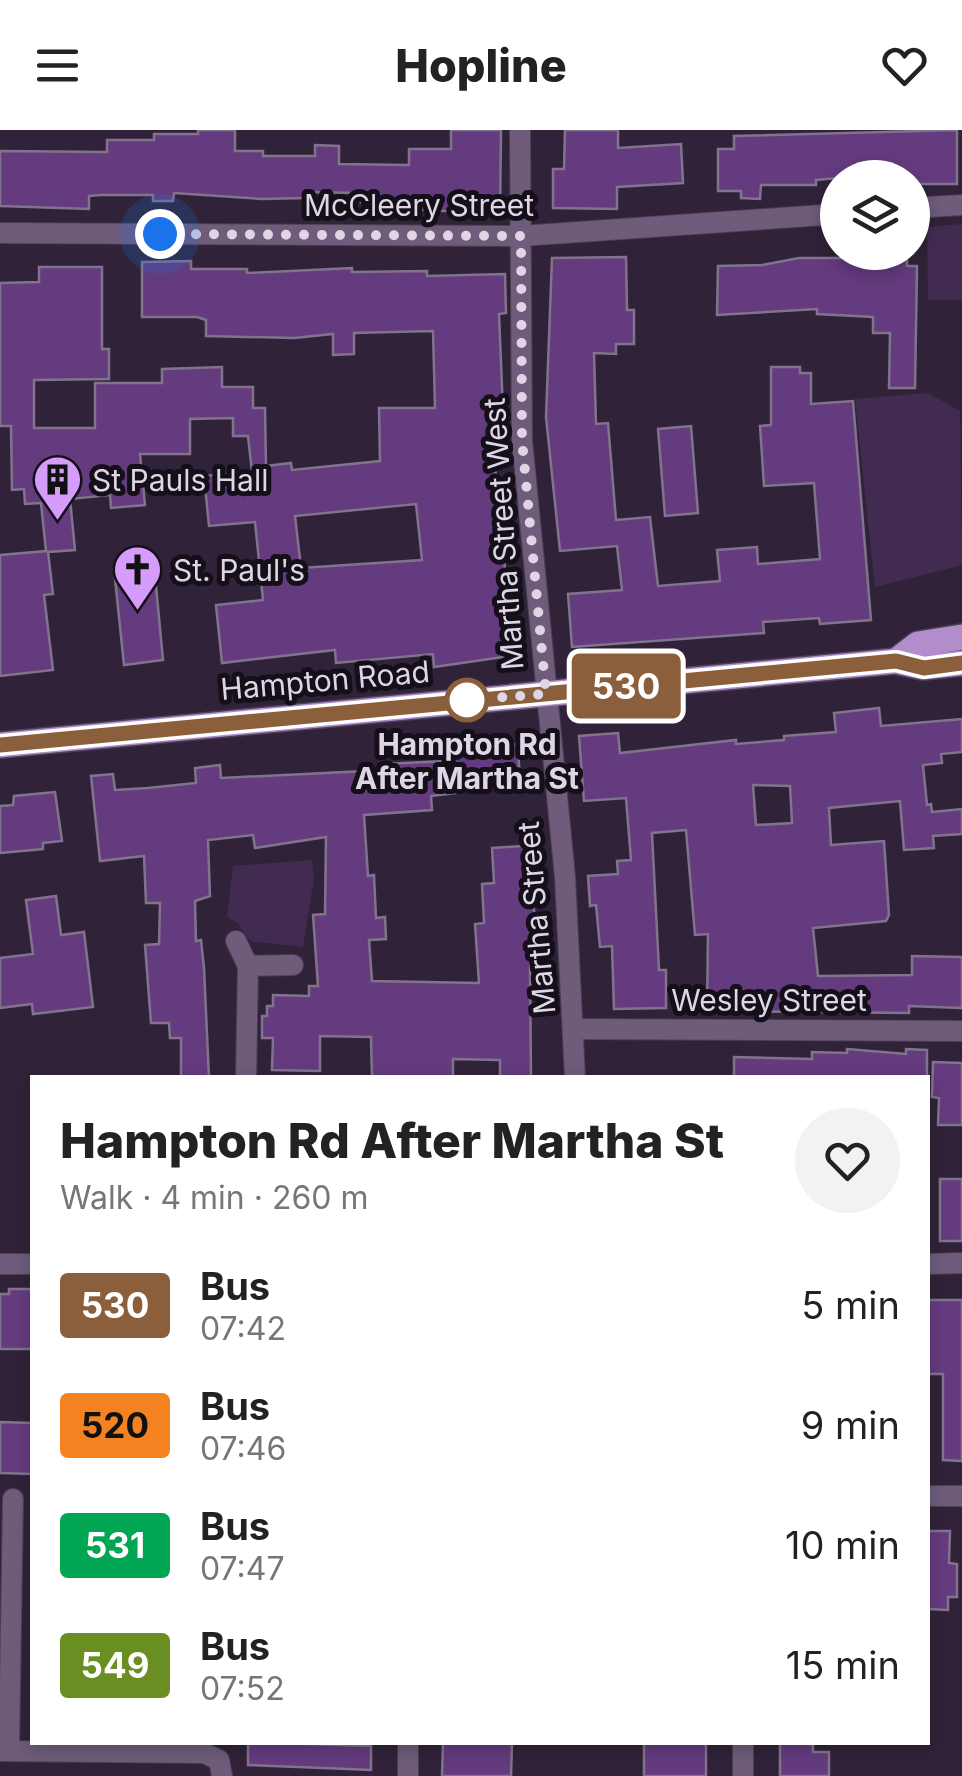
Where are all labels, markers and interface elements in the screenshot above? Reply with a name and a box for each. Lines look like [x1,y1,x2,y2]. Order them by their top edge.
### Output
icon: menu [30,38,85,93]
text: Hopline [395,38,567,93]
icon: heart [877,38,932,93]
map controls [820,160,930,270]
button: layers [820,160,930,270]
street label: McCleery Street [304,187,534,223]
your location [135,209,185,259]
street label: Martha Street West [476,396,530,671]
building icon: St Pauls Hall [31,454,83,522]
place label: St Pauls Hall [92,462,268,498]
church icon: St. Paul's [112,544,164,612]
place label: St. Paul's [173,552,305,588]
street label: Hampton Road [219,653,431,707]
line badge: 530 [568,654,684,718]
text: 530 [592,665,660,707]
marker: Hampton Rd After Martha St [446,679,488,721]
place label: Hampton Rd After Martha St [355,726,579,796]
street label: Martha Street [510,820,562,1016]
street label: Wesley Street [671,982,867,1018]
button: heart [795,1108,900,1213]
text: Hampton Rd After Martha St [60,1111,724,1170]
text: Walk · 4 min · 260 m [60,1178,369,1217]
text: Bus [200,1263,270,1309]
text: 5 min [801,1282,900,1328]
text: 530 [81,1284,149,1326]
text: 07:42 [200,1309,286,1348]
text: Bus [200,1383,270,1429]
text: 9 min [801,1402,900,1448]
text: 520 [81,1404,149,1446]
text: 07:46 [200,1429,286,1468]
text: Bus [200,1503,270,1549]
text: 10 min [785,1522,900,1568]
text: 531 [85,1524,145,1566]
text: 07:47 [200,1549,285,1588]
text: Bus [200,1623,270,1669]
text: 15 min [786,1642,900,1688]
text: 549 [81,1644,149,1686]
text: 07:52 [200,1669,285,1708]

